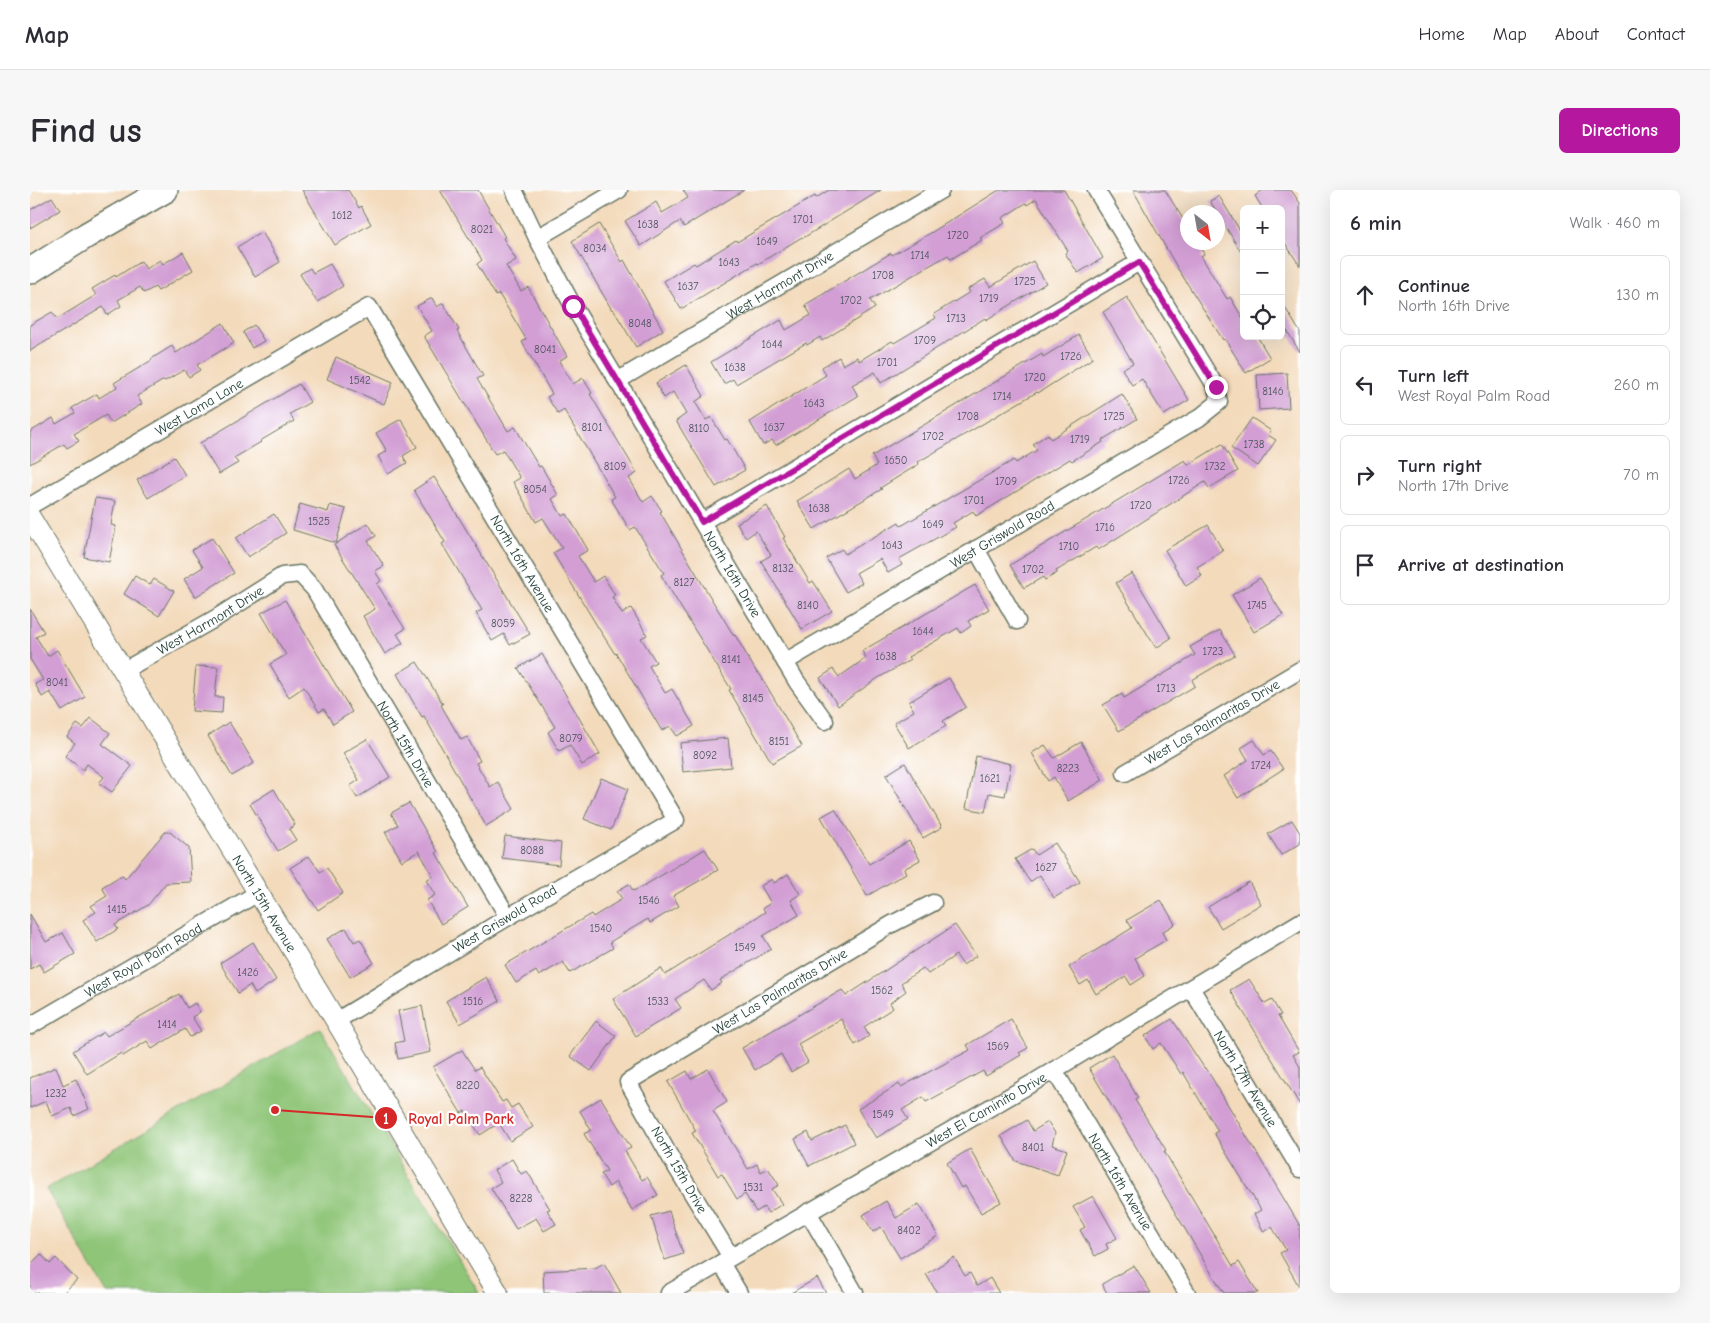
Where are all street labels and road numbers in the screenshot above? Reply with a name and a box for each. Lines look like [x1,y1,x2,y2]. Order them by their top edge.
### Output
street label: West Harmont Drive [723,247,836,323]
street label: West Loma Lane [152,374,246,439]
street label: West Griswold Road [947,497,1057,571]
street label: North 16th Avenue [487,512,558,615]
street label: North 16th Drive [700,527,765,620]
street label: West Harmont Drive [154,582,267,658]
street label: West Las Palmaritas Drive [1141,675,1283,768]
street label: North 15th Drive [373,698,438,790]
street label: North 15th Avenue [229,852,300,955]
street label: West Griswold Road [450,881,560,957]
street label: West Royal Palm Road [81,919,205,1001]
street label: West Las Palmaritas Drive [709,944,850,1038]
street label: North 17th Avenue [1210,1028,1281,1130]
street label: West El Caminito Drive [923,1068,1049,1151]
street label: North 15th Drive [647,1123,711,1217]
street label: North 16th Avenue [1085,1130,1156,1233]

